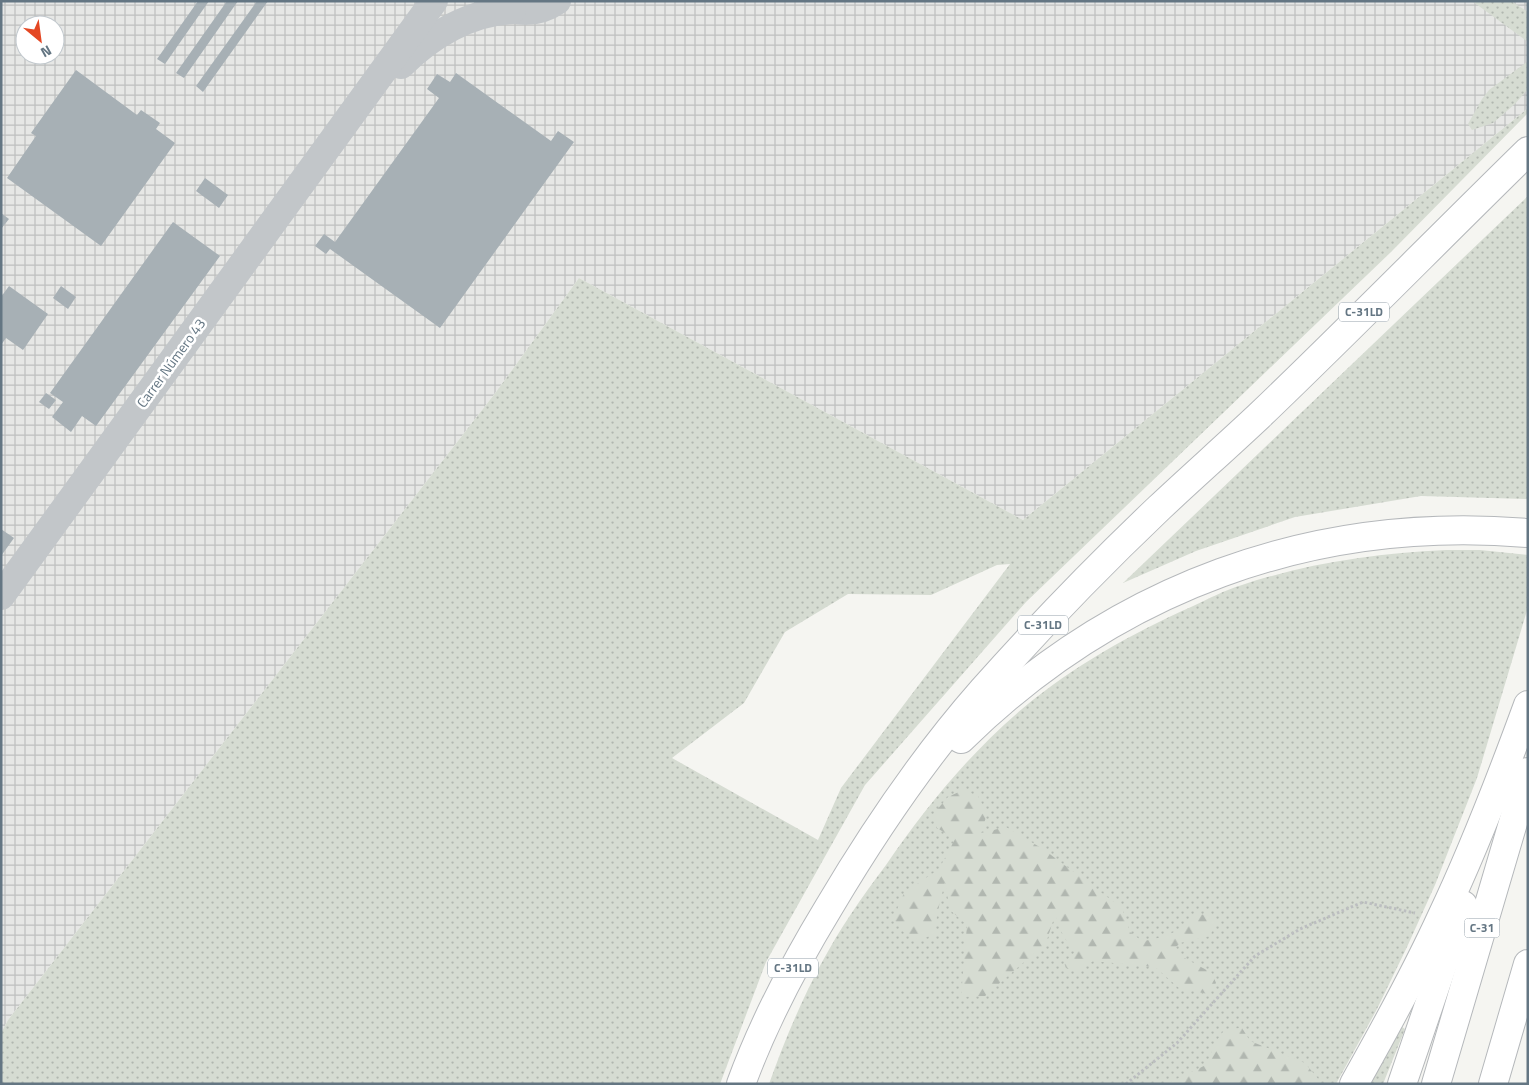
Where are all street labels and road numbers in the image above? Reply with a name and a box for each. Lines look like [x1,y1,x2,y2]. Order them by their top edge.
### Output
road number: C-31LD [1339,302,1389,322]
street label: Carrer Número 43 [131,314,210,412]
road number: C-31LD [1018,616,1068,634]
road number: C-31 [1464,918,1500,938]
road number: C-31LD [768,958,818,978]

